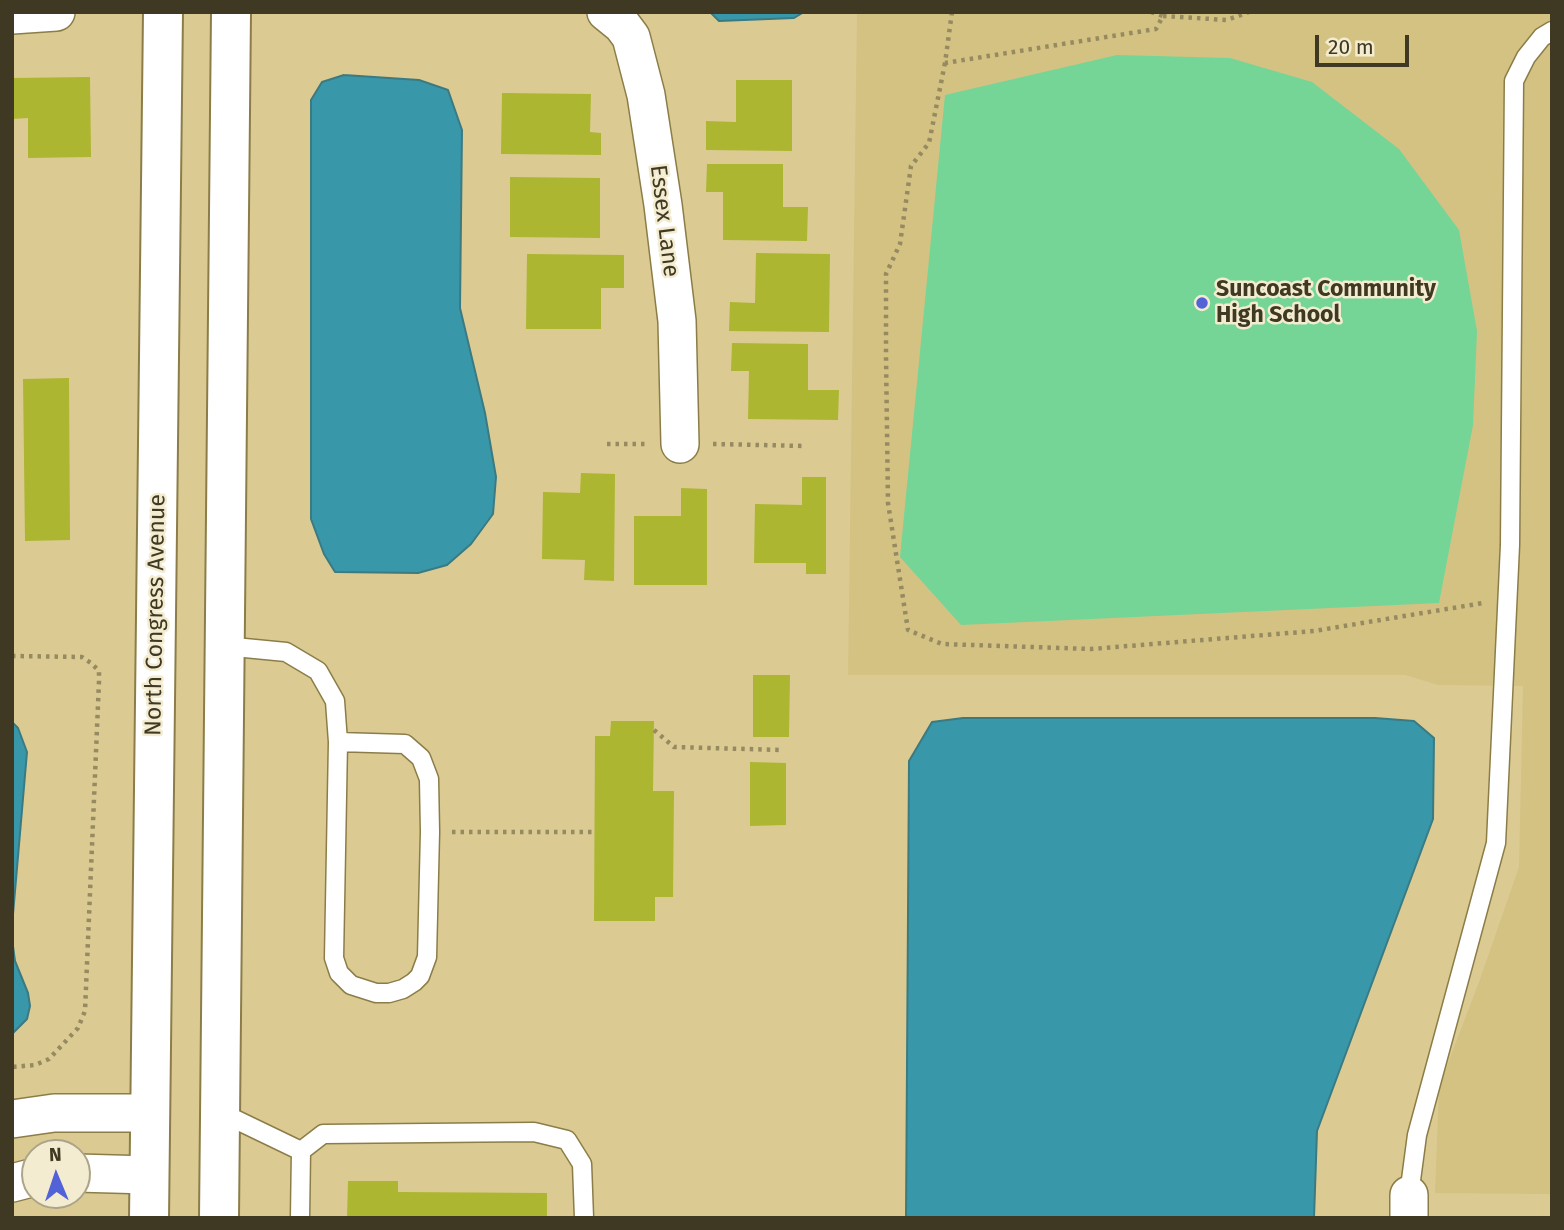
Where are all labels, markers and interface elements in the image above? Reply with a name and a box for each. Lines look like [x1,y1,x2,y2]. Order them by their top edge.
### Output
scale bar [1319,21,1414,65]
text: 20 m [1328,34,1374,60]
street label: Essex Lane [643,163,685,279]
place label: Suncoast Community High School [1216,276,1436,330]
marker: Suncoast Community High School [1194,295,1210,311]
street label: North Congress Avenue [140,494,172,736]
north arrow [21,1139,91,1209]
text: N [49,1143,62,1166]

